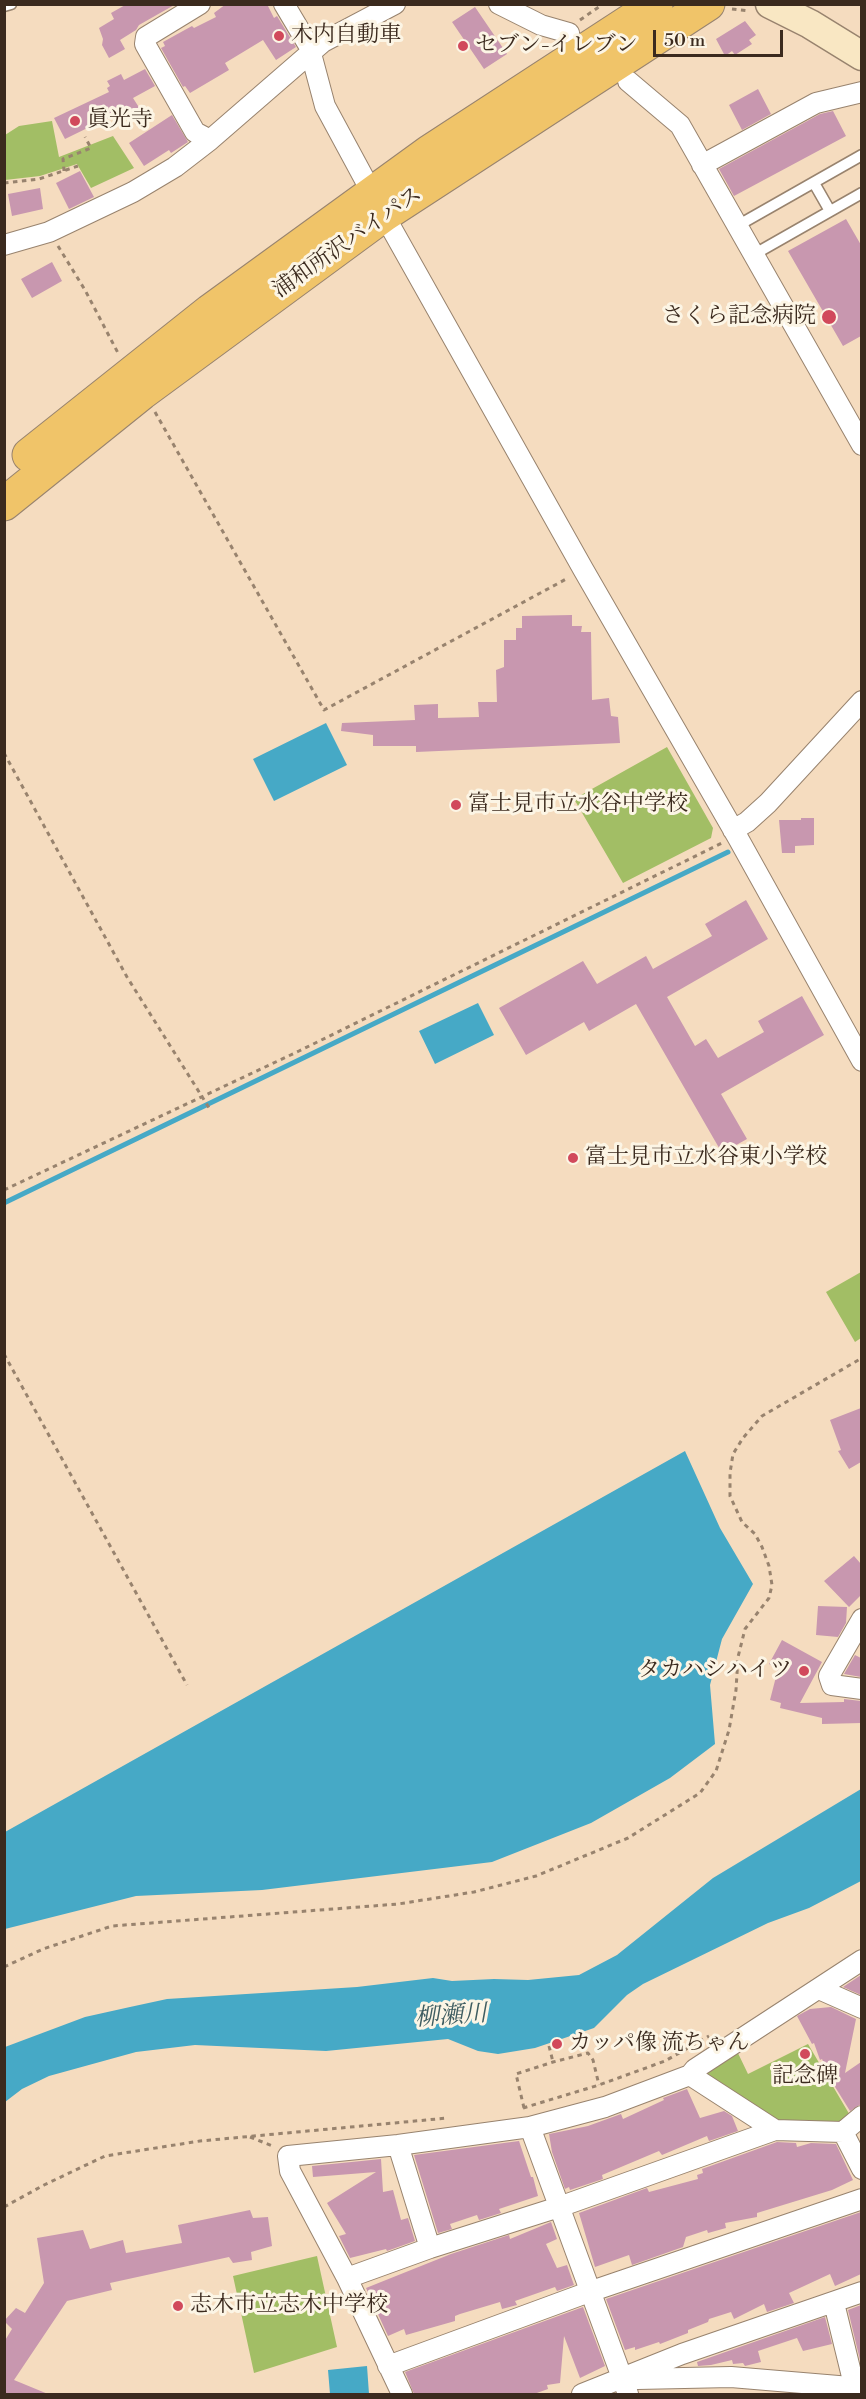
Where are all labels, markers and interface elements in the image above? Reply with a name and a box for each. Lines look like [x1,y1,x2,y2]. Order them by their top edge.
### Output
scale bar [656,18,786,56]
place label: 木内自動車 [291,23,401,49]
marker: 木内自動車 [272,29,286,43]
text: 50 m [664,29,705,52]
place label: セブン-イレブン [475,33,638,59]
marker: セブン-イレブン [456,39,470,53]
place label: 眞光寺 [87,108,153,134]
marker: 眞光寺 [68,114,82,128]
street label: 浦和所沢バイパス [268,182,428,304]
place label: さくら記念病院 [662,304,816,330]
marker: さくら記念病院 [820,308,838,326]
place label: 富士見市立水谷中学校 [468,792,688,818]
marker: 富士見市立水谷中学校 [449,798,463,812]
place label: 富士見市立水谷東小学校 [585,1145,827,1171]
marker: 富士見市立水谷東小学校 [566,1151,580,1165]
place label: タカハシハイツ [638,1658,792,1684]
marker: タカハシハイツ [797,1664,811,1678]
water label: 柳瀬川 [414,2000,488,2034]
place label: カッパ像 流ちゃん [569,2031,750,2057]
marker: カッパ像 流ちゃん [550,2037,564,2051]
marker: 記念碑 [798,2047,812,2061]
place label: 記念碑 [772,2064,838,2090]
place label: 志木市立志木中学校 [190,2293,388,2319]
marker: 志木市立志木中学校 [171,2299,185,2313]

